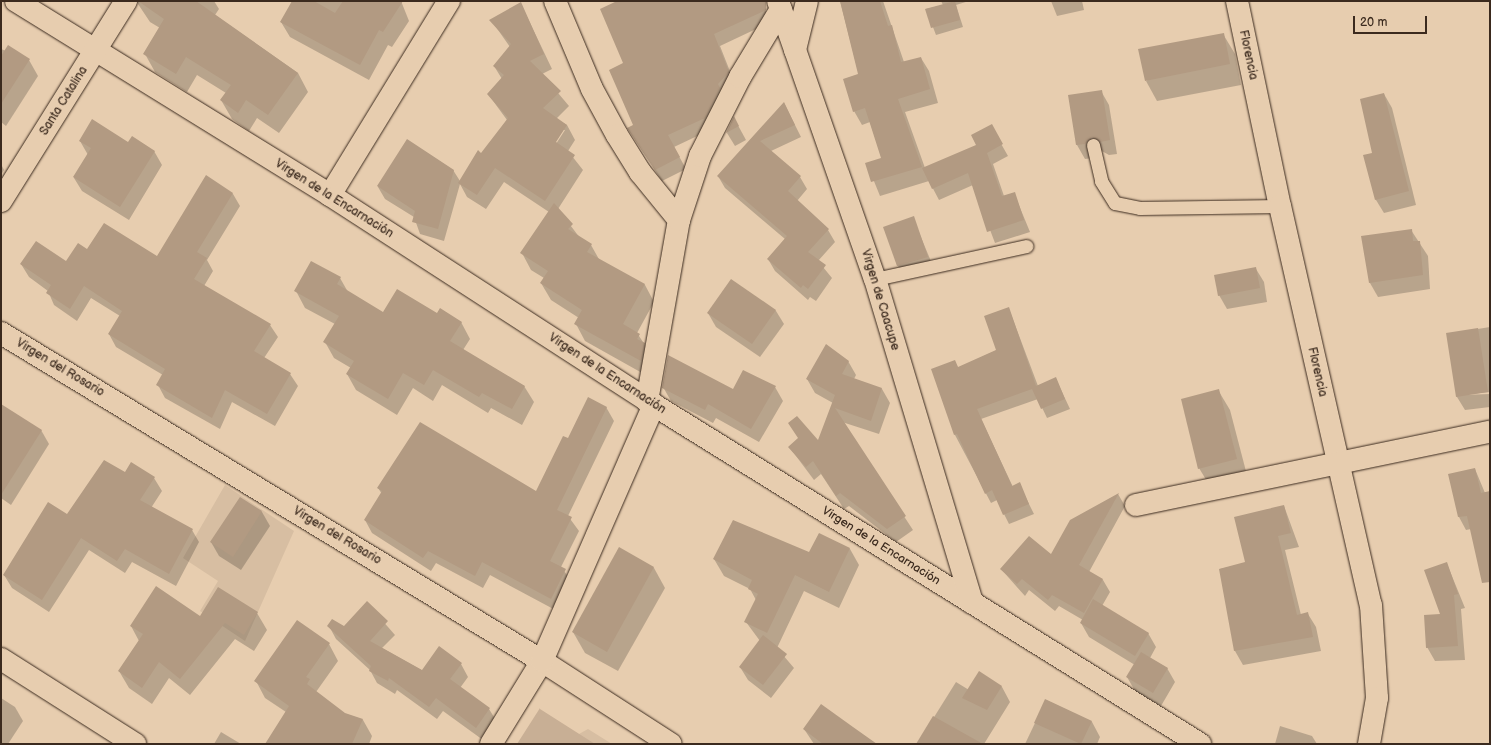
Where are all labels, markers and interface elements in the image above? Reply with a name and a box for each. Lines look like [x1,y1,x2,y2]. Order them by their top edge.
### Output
scale bar [1355,8,1429,34]
text: 20 m [1360,15,1387,30]
street label: Florencia [1236,29,1260,81]
street label: Santa Catalina [37,64,91,138]
street label: Virgen de la Encarnación [272,157,396,241]
street label: Virgen de Caacupe [858,248,902,352]
street label: Virgen de la Encarnación [546,331,668,417]
street label: Virgen del Rosario [13,336,107,400]
street label: Florencia [1304,346,1330,398]
street label: Virgen del Rosario [290,504,384,568]
street label: Virgen de la Encarnación [819,504,943,588]

